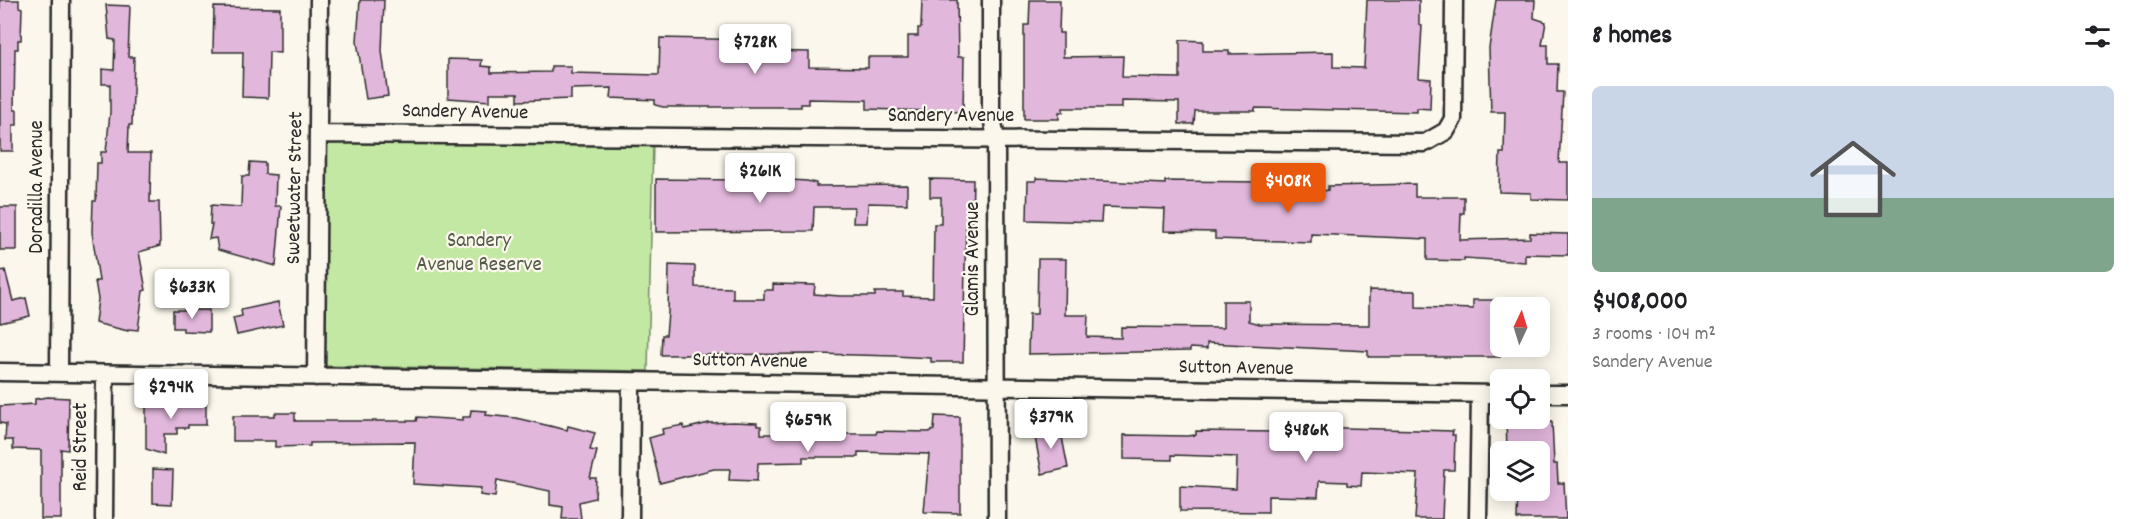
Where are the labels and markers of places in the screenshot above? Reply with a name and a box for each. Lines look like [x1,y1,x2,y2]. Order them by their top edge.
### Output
pin: $728K [713,24,797,75]
pin: $261K [718,153,802,204]
pin: $408K [1246,163,1330,214]
pin: $633K [150,269,234,320]
pin: $294K [129,369,213,420]
pin: $379K [1009,399,1093,450]
pin: $659K [766,402,850,453]
pin: $486K [1264,412,1348,463]

